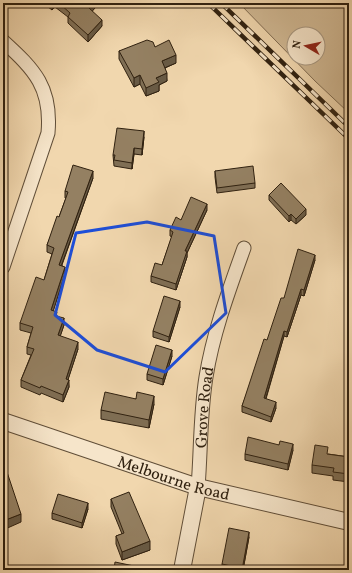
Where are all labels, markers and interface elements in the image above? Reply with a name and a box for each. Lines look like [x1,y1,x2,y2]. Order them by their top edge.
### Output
north arrow [286,26,326,66]
text: N [290,40,306,50]
street label: Grove Road [191,365,221,449]
street label: Melbourne Road [114,452,232,507]

